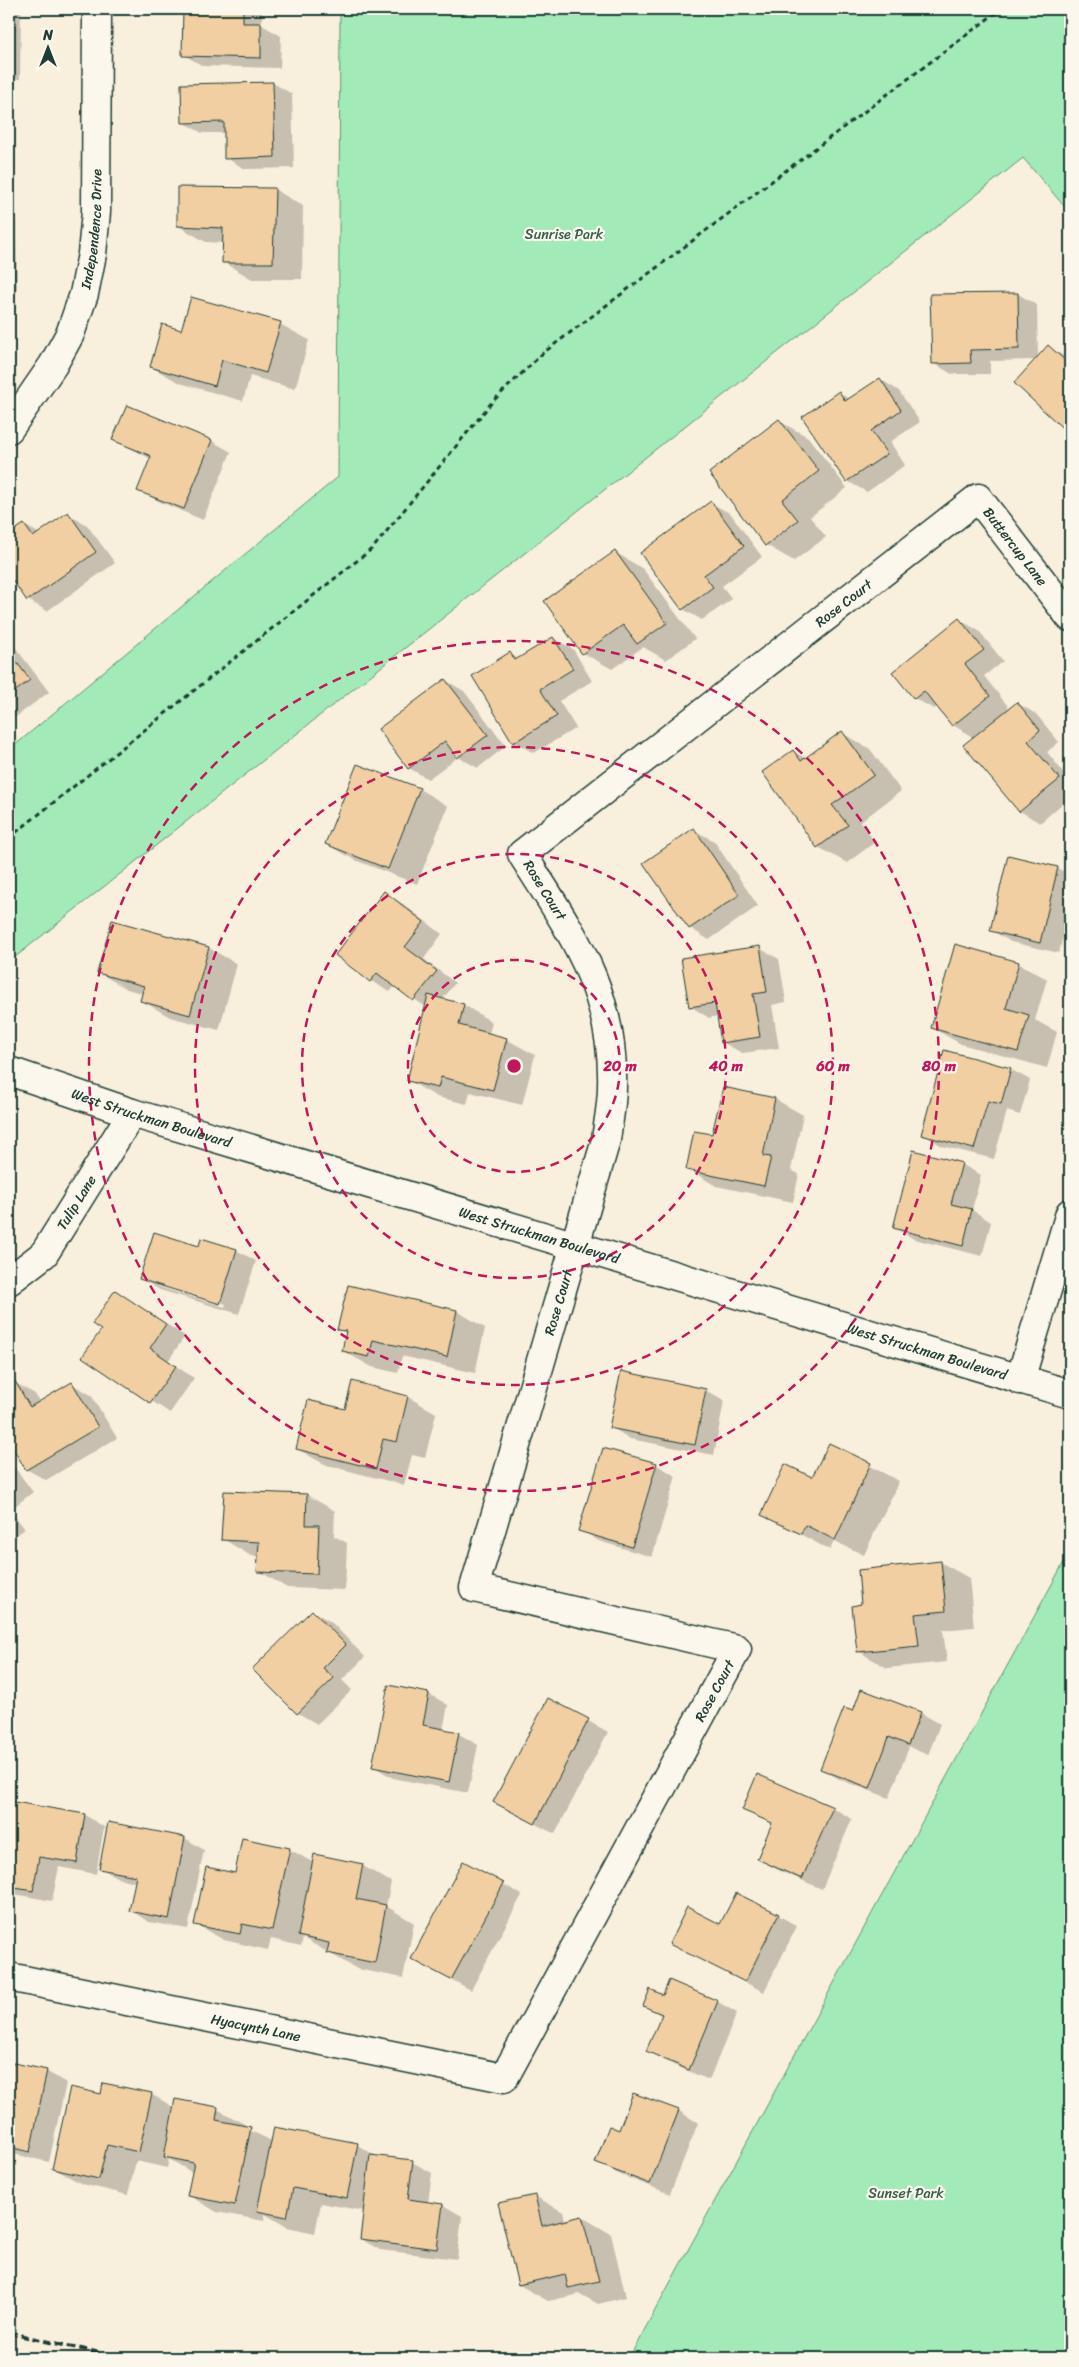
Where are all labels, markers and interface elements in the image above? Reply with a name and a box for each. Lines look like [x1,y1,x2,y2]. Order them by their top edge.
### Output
north arrow [22,22,72,72]
text: N [42,23,53,48]
street label: Independence Drive [73,169,109,292]
park label: Sunrise Park [525,222,604,247]
street label: Buttercup Lane [976,502,1054,592]
street label: Rose Court [809,572,879,634]
street label: Rose Court [516,855,574,927]
text: 20 m [602,1053,637,1079]
text: 40 m [708,1053,744,1079]
text: 60 m [815,1053,850,1079]
text: 80 m [921,1053,956,1079]
centre of rings [505,1057,523,1075]
street label: West Struckman Boulevard [68,1081,236,1156]
street label: Tulip Lane [50,1170,103,1235]
street label: West Struckman Boulevard [456,1200,624,1272]
street label: Rose Court [537,1265,581,1339]
street label: West Struckman Boulevard [844,1316,1012,1388]
street label: Rose Court [688,1654,743,1727]
street label: Hyacynth Lane [209,2006,303,2049]
park label: Sunset Park [868,2181,944,2206]

